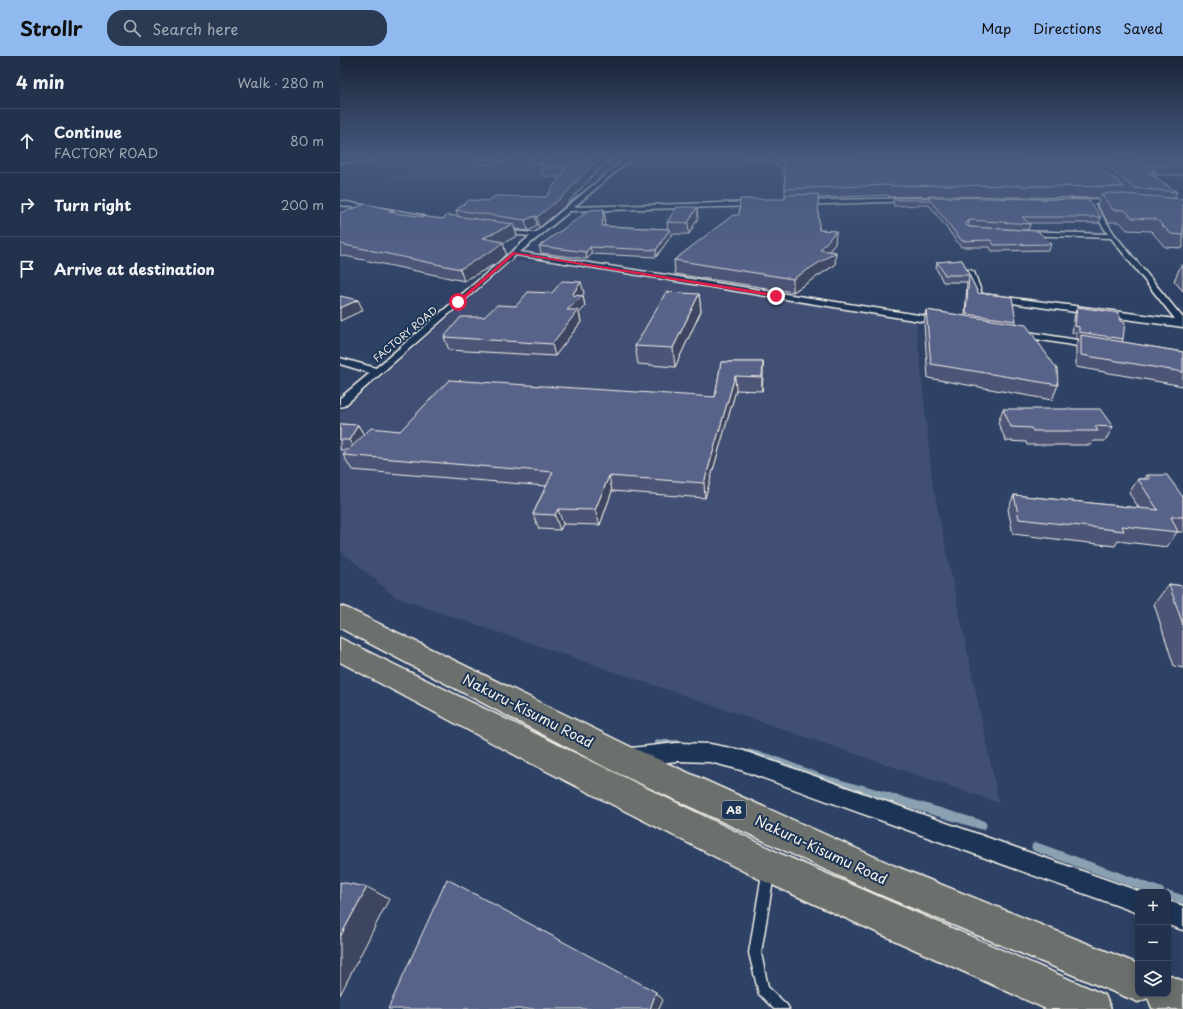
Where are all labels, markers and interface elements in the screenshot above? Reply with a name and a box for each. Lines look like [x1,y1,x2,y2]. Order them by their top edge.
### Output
search box [107,10,387,46]
text: Strollr [20,14,83,42]
icon: search [121,17,143,39]
text: Search here [153,17,238,40]
text: Map [981,18,1011,39]
text: Directions [1033,18,1101,39]
text: Saved [1123,18,1163,39]
text: 4 min [16,69,64,95]
text: Walk · 280 m [237,73,324,92]
text: Continue [54,120,122,143]
icon: ahead [16,130,38,152]
text: 80 m [290,131,324,150]
text: FACTORY ROAD [54,143,158,162]
text: Turn right [54,193,131,216]
icon: right [16,194,38,216]
text: 200 m [281,195,324,214]
text: Arrive at destination [54,257,215,280]
icon: arrive [16,258,38,280]
route end [767,287,785,305]
route start [449,293,467,311]
street label: FACTORY ROAD [369,302,440,365]
street label: Nakuru-Kisumu Road [459,669,597,753]
road number: A8 [722,801,746,819]
street label: Nakuru-Kisumu Road [752,810,891,889]
map controls [1135,889,1171,997]
button: + [1135,889,1171,925]
button: − [1135,925,1171,961]
button: layers [1135,961,1171,997]

